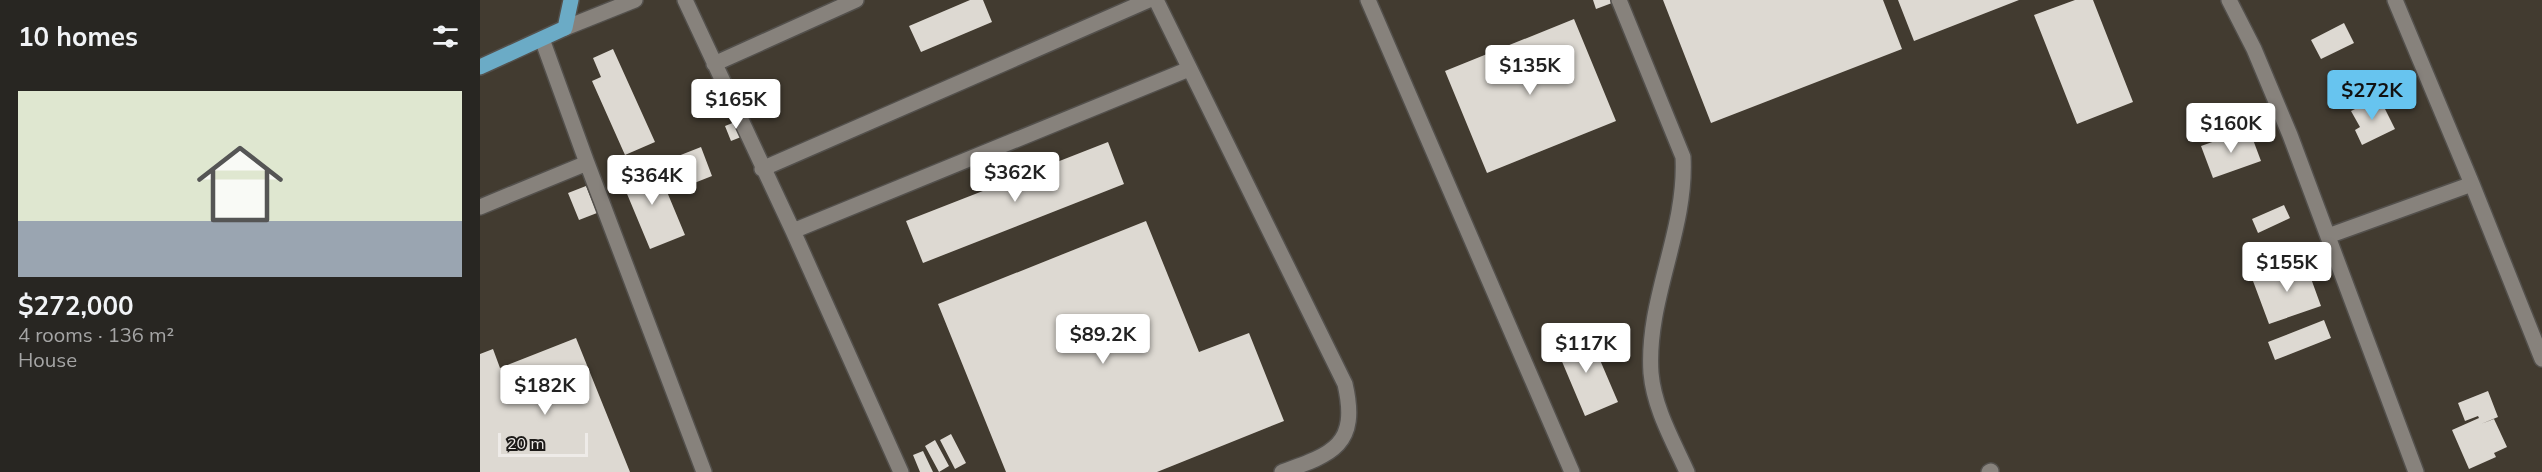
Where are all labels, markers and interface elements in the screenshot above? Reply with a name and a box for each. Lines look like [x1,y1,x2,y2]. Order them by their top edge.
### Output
text: 10 homes [18,20,138,53]
icon: filters [429,20,462,53]
pin: $135K [1488,45,1572,96]
text: $135K [1499,52,1561,77]
pin: $272K [2330,70,2414,121]
text: $272K [2341,77,2403,102]
pin: $165K [694,79,778,130]
text: $165K [705,86,767,111]
pin: $160K [2189,103,2273,154]
text: $160K [2200,110,2262,135]
icon: home [186,130,294,238]
pin: $362K [973,152,1057,203]
pin: $364K [610,155,694,206]
text: $362K [984,159,1046,184]
text: $364K [621,162,683,187]
pin: $155K [2245,242,2329,293]
text: $155K [2256,249,2318,274]
text: $272,000 [18,289,134,322]
pin: $89.2K [1054,314,1152,365]
text: $89.2K [1070,321,1136,346]
text: 4 rooms · 136 m² [18,322,174,347]
pin: $117K [1544,323,1628,374]
text: $117K [1555,330,1617,355]
text: House [18,347,77,372]
pin: $182K [503,365,587,416]
text: $182K [514,372,576,397]
scale bar [498,430,588,458]
text: 20 m [507,433,544,453]

